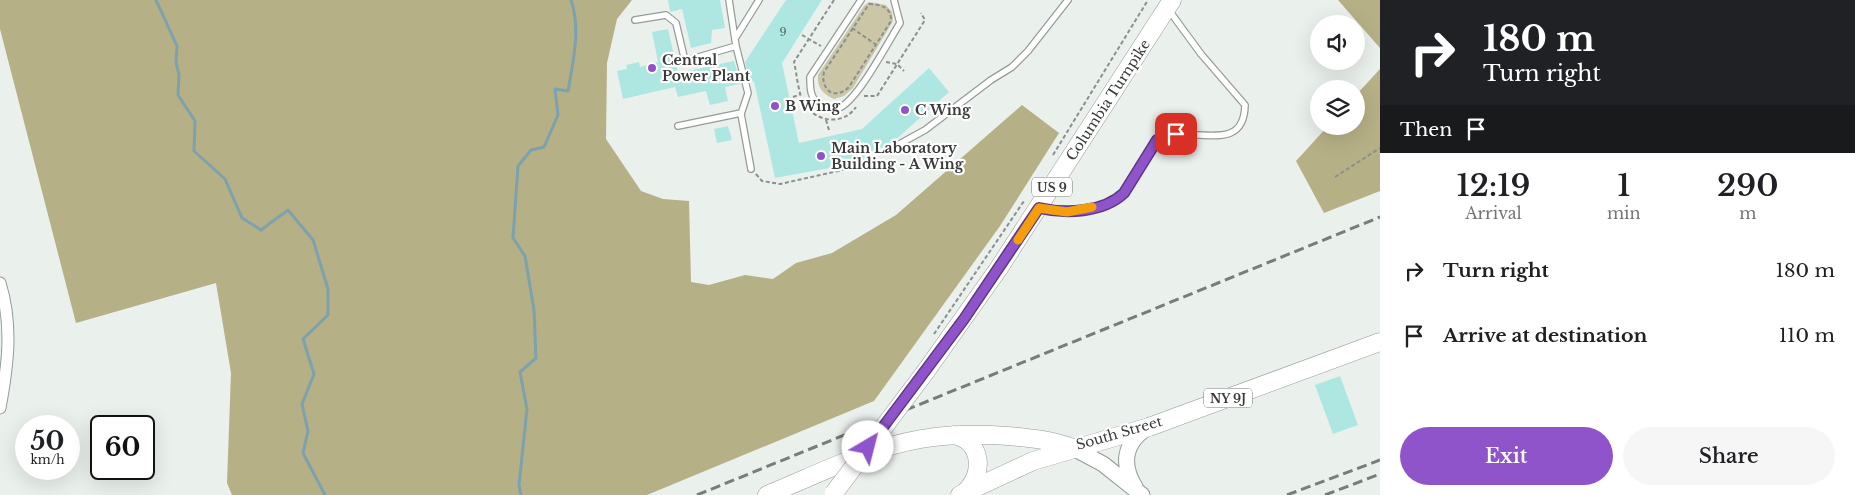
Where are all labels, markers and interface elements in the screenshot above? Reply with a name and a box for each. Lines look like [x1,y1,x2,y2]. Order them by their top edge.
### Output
map controls [1310,15,1365,135]
button: sound [1310,15,1365,70]
text: 180 m [1483,17,1595,60]
icon: right [1400,20,1465,85]
house number: 9 [779,25,787,39]
street label: Columbia Turnpike [1062,36,1154,164]
place label: Central Power Plant [662,51,751,85]
text: Turn right [1483,60,1601,87]
marker: Central Power Plant [646,62,658,74]
button: layers [1310,80,1365,135]
place label: B Wing [785,97,841,115]
marker: B Wing [769,100,781,112]
place label: C Wing [915,101,971,119]
marker: C Wing [899,104,911,116]
pin [1155,113,1197,155]
icon: arrive [1462,115,1490,143]
text: Then [1400,118,1452,141]
icon: arrive [1162,120,1190,148]
place label: Main Laboratory Building - A Wing [831,139,964,173]
marker: Main Laboratory Building - A Wing [815,150,827,162]
text: 12:19 [1456,167,1530,204]
text: 1 [1617,167,1630,204]
text: 290 [1717,167,1778,204]
road number: US 9 [1032,178,1072,196]
text: Arrival [1465,203,1522,223]
text: min [1607,203,1641,223]
text: m [1739,203,1756,223]
icon: right [1400,257,1428,285]
text: Turn right [1443,259,1549,282]
text: 180 m [1776,259,1835,282]
icon: arrive [1400,322,1428,350]
text: Arrive at destination [1443,324,1647,347]
text: 110 m [1779,324,1835,347]
road number: NY 9J [1204,388,1252,408]
street label: South Street [1074,412,1165,454]
speed limit sign: 60 [90,415,155,480]
position arrow [841,420,893,472]
text: 50 [31,426,64,457]
button: Exit [1400,427,1613,485]
button: Share [1623,427,1835,485]
text: km/h [30,452,65,467]

